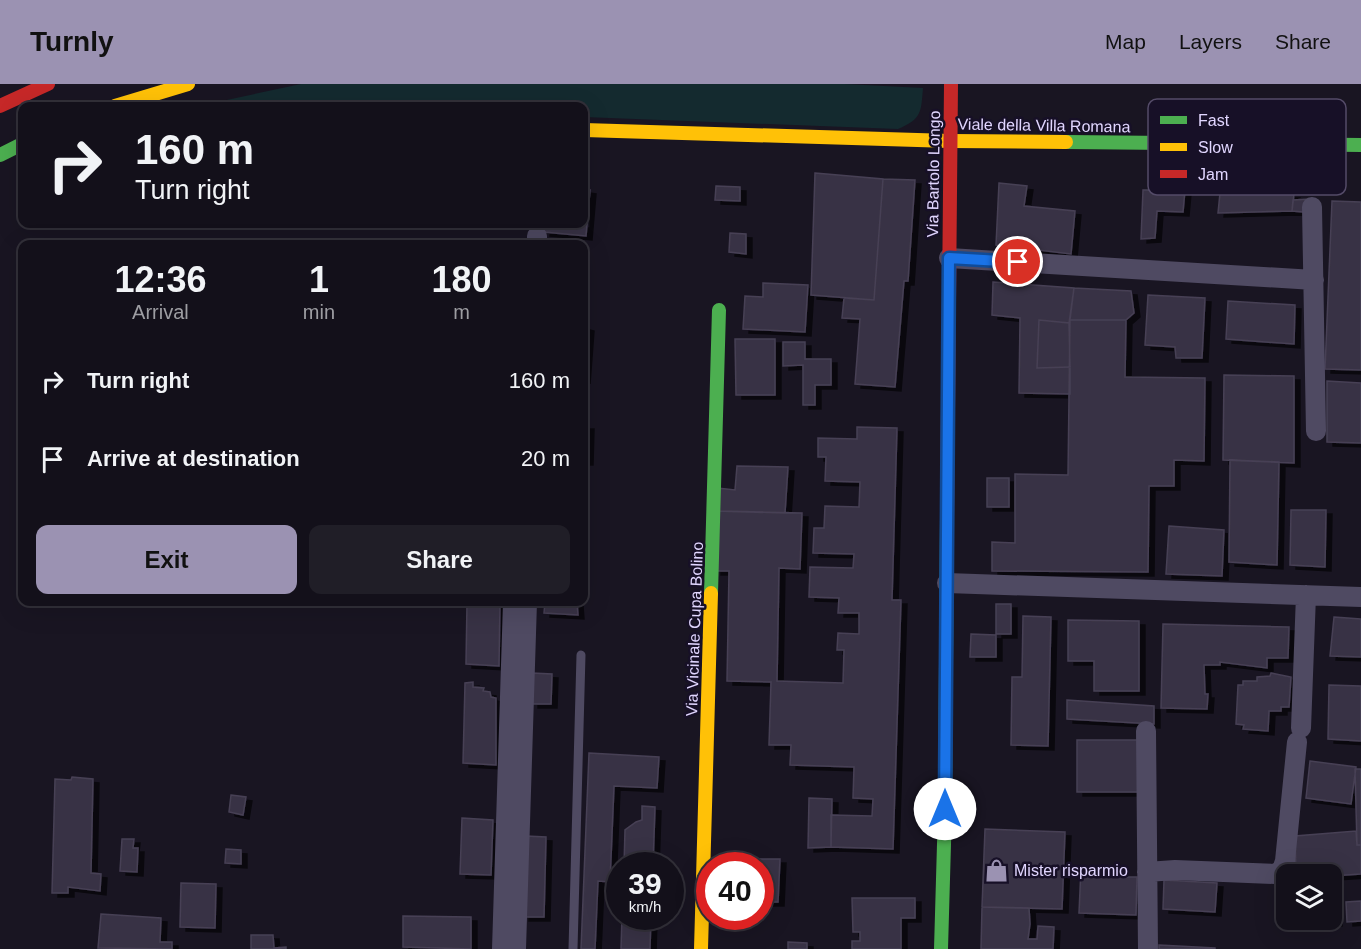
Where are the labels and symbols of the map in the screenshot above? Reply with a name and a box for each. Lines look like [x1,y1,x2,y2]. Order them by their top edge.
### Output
legend [1148,99,1346,195]
street label: Via Bartolo Longo [924,110,943,238]
text: Fast [1198,112,1230,129]
street label: Viale della Villa Romana [957,115,1131,136]
text: Slow [1198,139,1233,156]
text: Jam [1198,166,1228,183]
pin [992,236,1043,287]
street label: Via Vicinale Cupa Bolino [683,541,706,717]
position arrow [913,777,977,841]
speed limit sign: 40 [696,852,774,930]
shop icon: Mister risparmio [983,857,1009,883]
place label: Mister risparmio [1014,862,1128,879]

